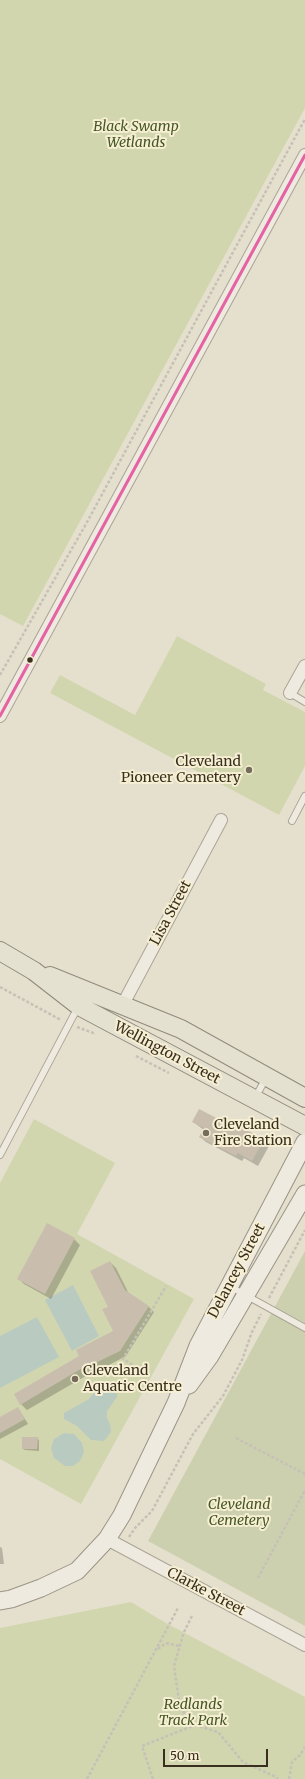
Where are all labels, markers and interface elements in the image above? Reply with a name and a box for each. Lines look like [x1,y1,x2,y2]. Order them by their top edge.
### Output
park label: Black Swamp Wetlands [93,119,179,152]
unlabelled marker [25,655,35,665]
place label: Cleveland Pioneer Cemetery [121,754,241,786]
marker: Cleveland Pioneer Cemetery [244,765,254,775]
street label: Lisa Street [147,878,195,948]
street label: Wellington Street [111,1018,223,1088]
place label: Cleveland Fire Station [214,1117,292,1150]
marker: Cleveland Fire Station [201,1128,211,1138]
street label: Delancey Street [205,1221,269,1321]
place label: Cleveland Aquatic Centre [83,1363,182,1396]
marker: Cleveland Aquatic Centre [70,1374,80,1384]
park label: Cleveland Cemetery [208,1497,270,1530]
street label: Clarke Street [164,1564,248,1620]
park label: Redlands Track Park [159,1697,227,1730]
scale bar [165,1741,270,1767]
text: 50 m [170,1748,199,1763]

